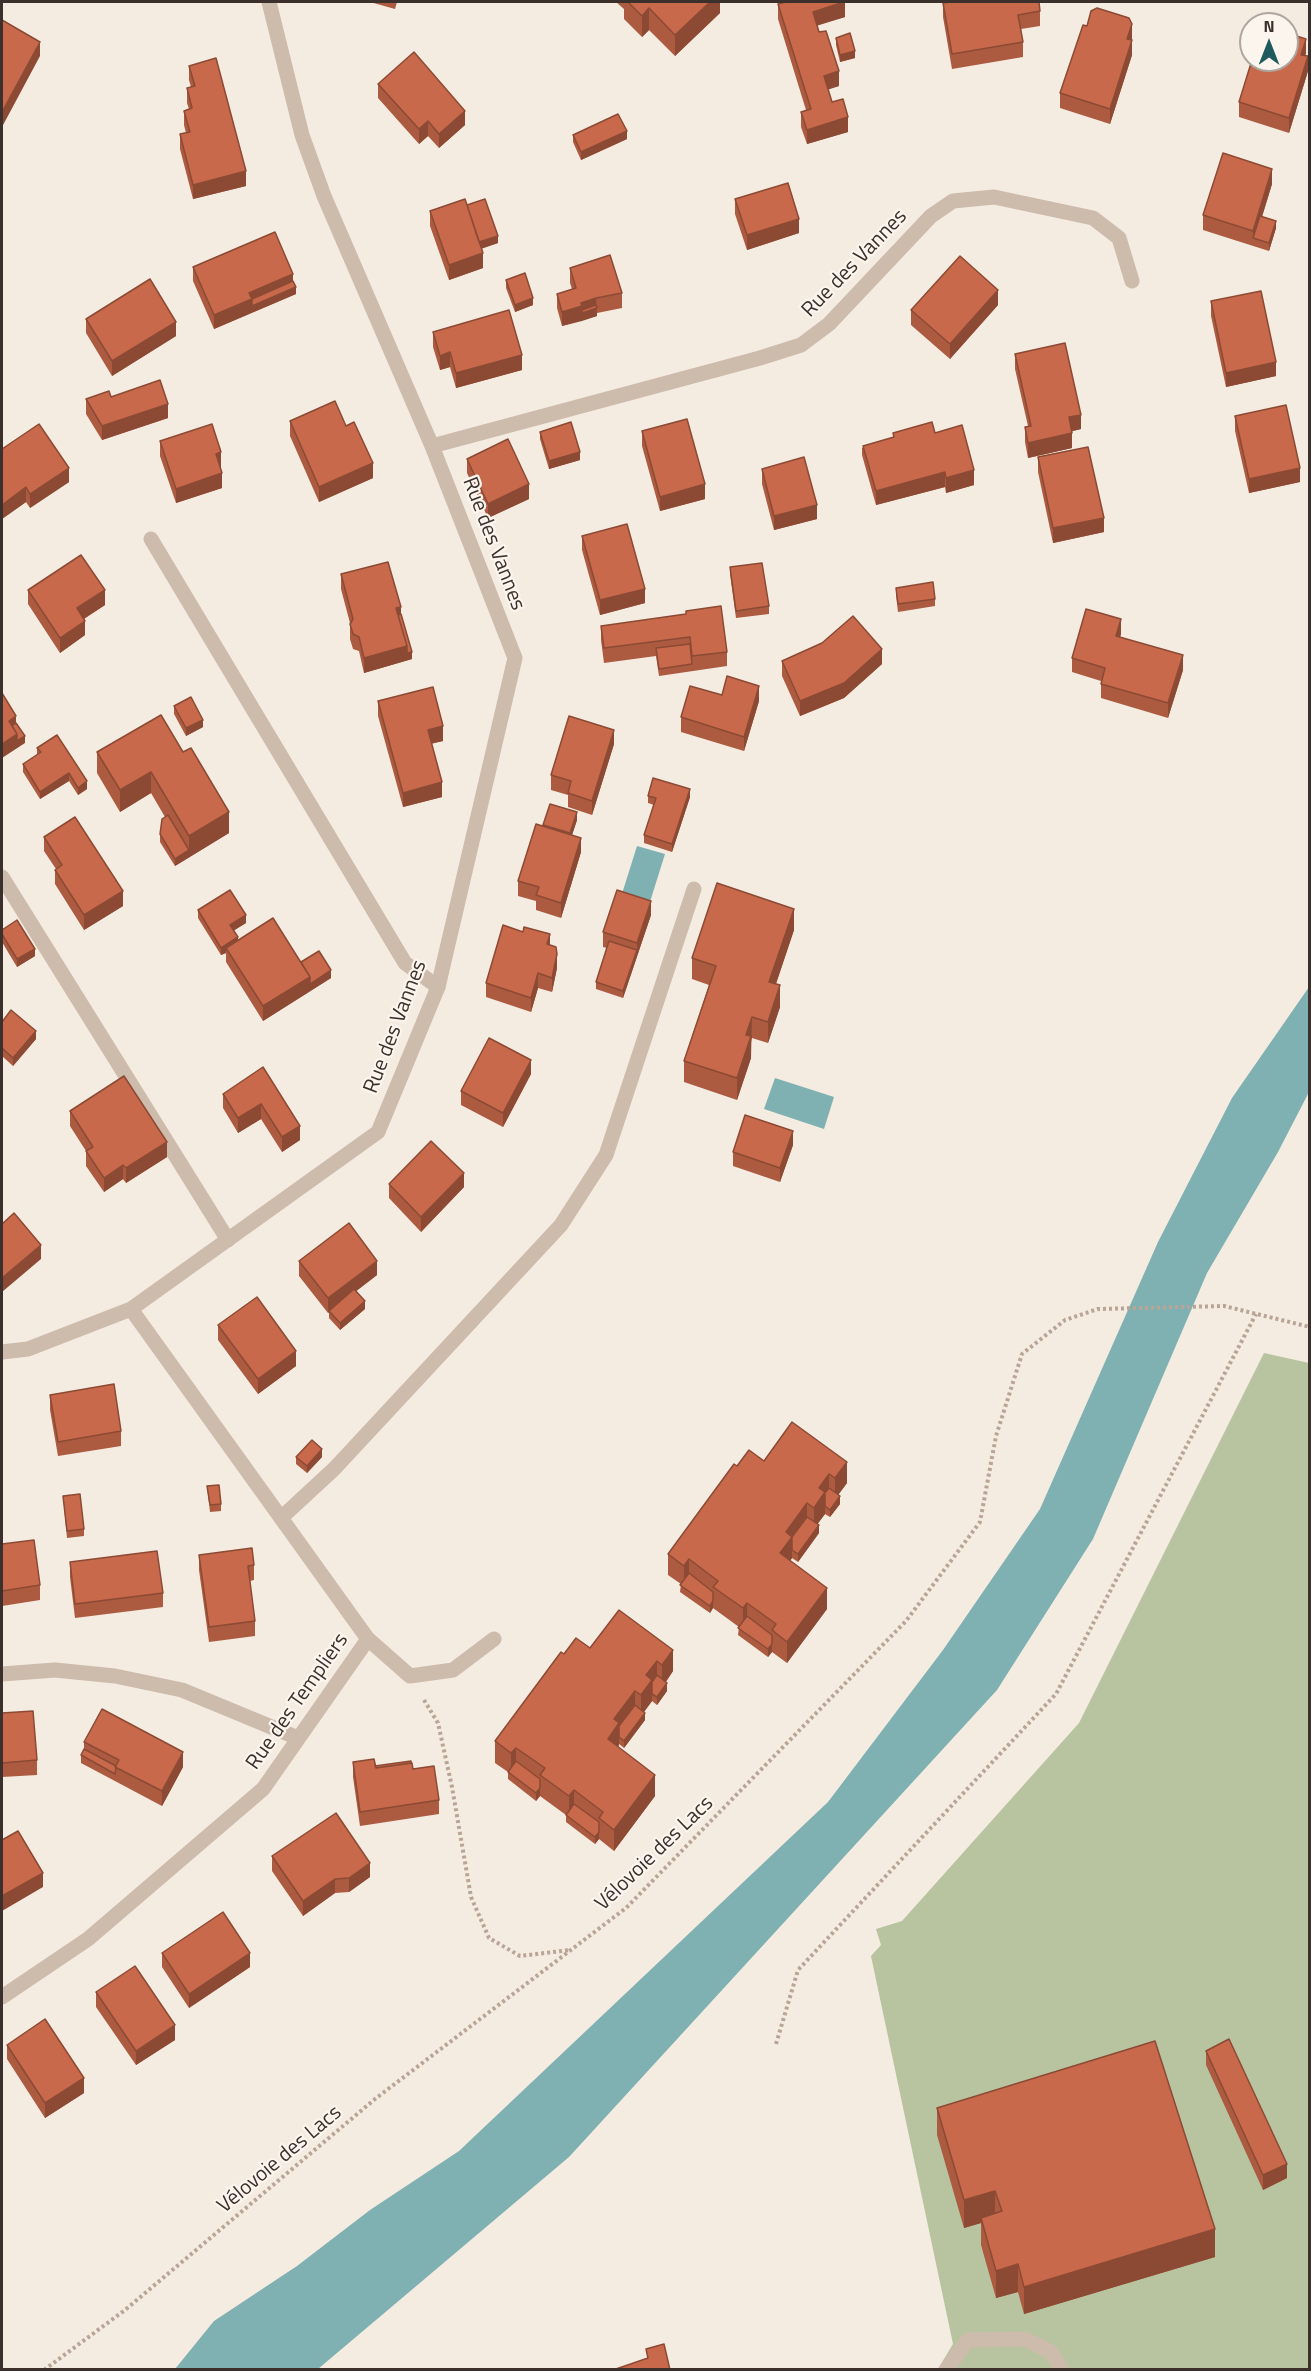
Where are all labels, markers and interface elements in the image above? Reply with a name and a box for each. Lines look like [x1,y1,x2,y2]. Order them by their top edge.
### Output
north arrow [1239,12,1299,72]
text: N [1263,14,1275,38]
street label: Rue des Vannes [797,205,913,323]
street label: Rue des Vannes [456,474,530,614]
street label: Rue des Vannes [359,957,433,1097]
street label: Rue des Templiers [242,1629,354,1775]
street label: Vélovoie des Lacs [591,1791,719,1917]
street label: Vélovoie des Lacs [213,2101,347,2219]

